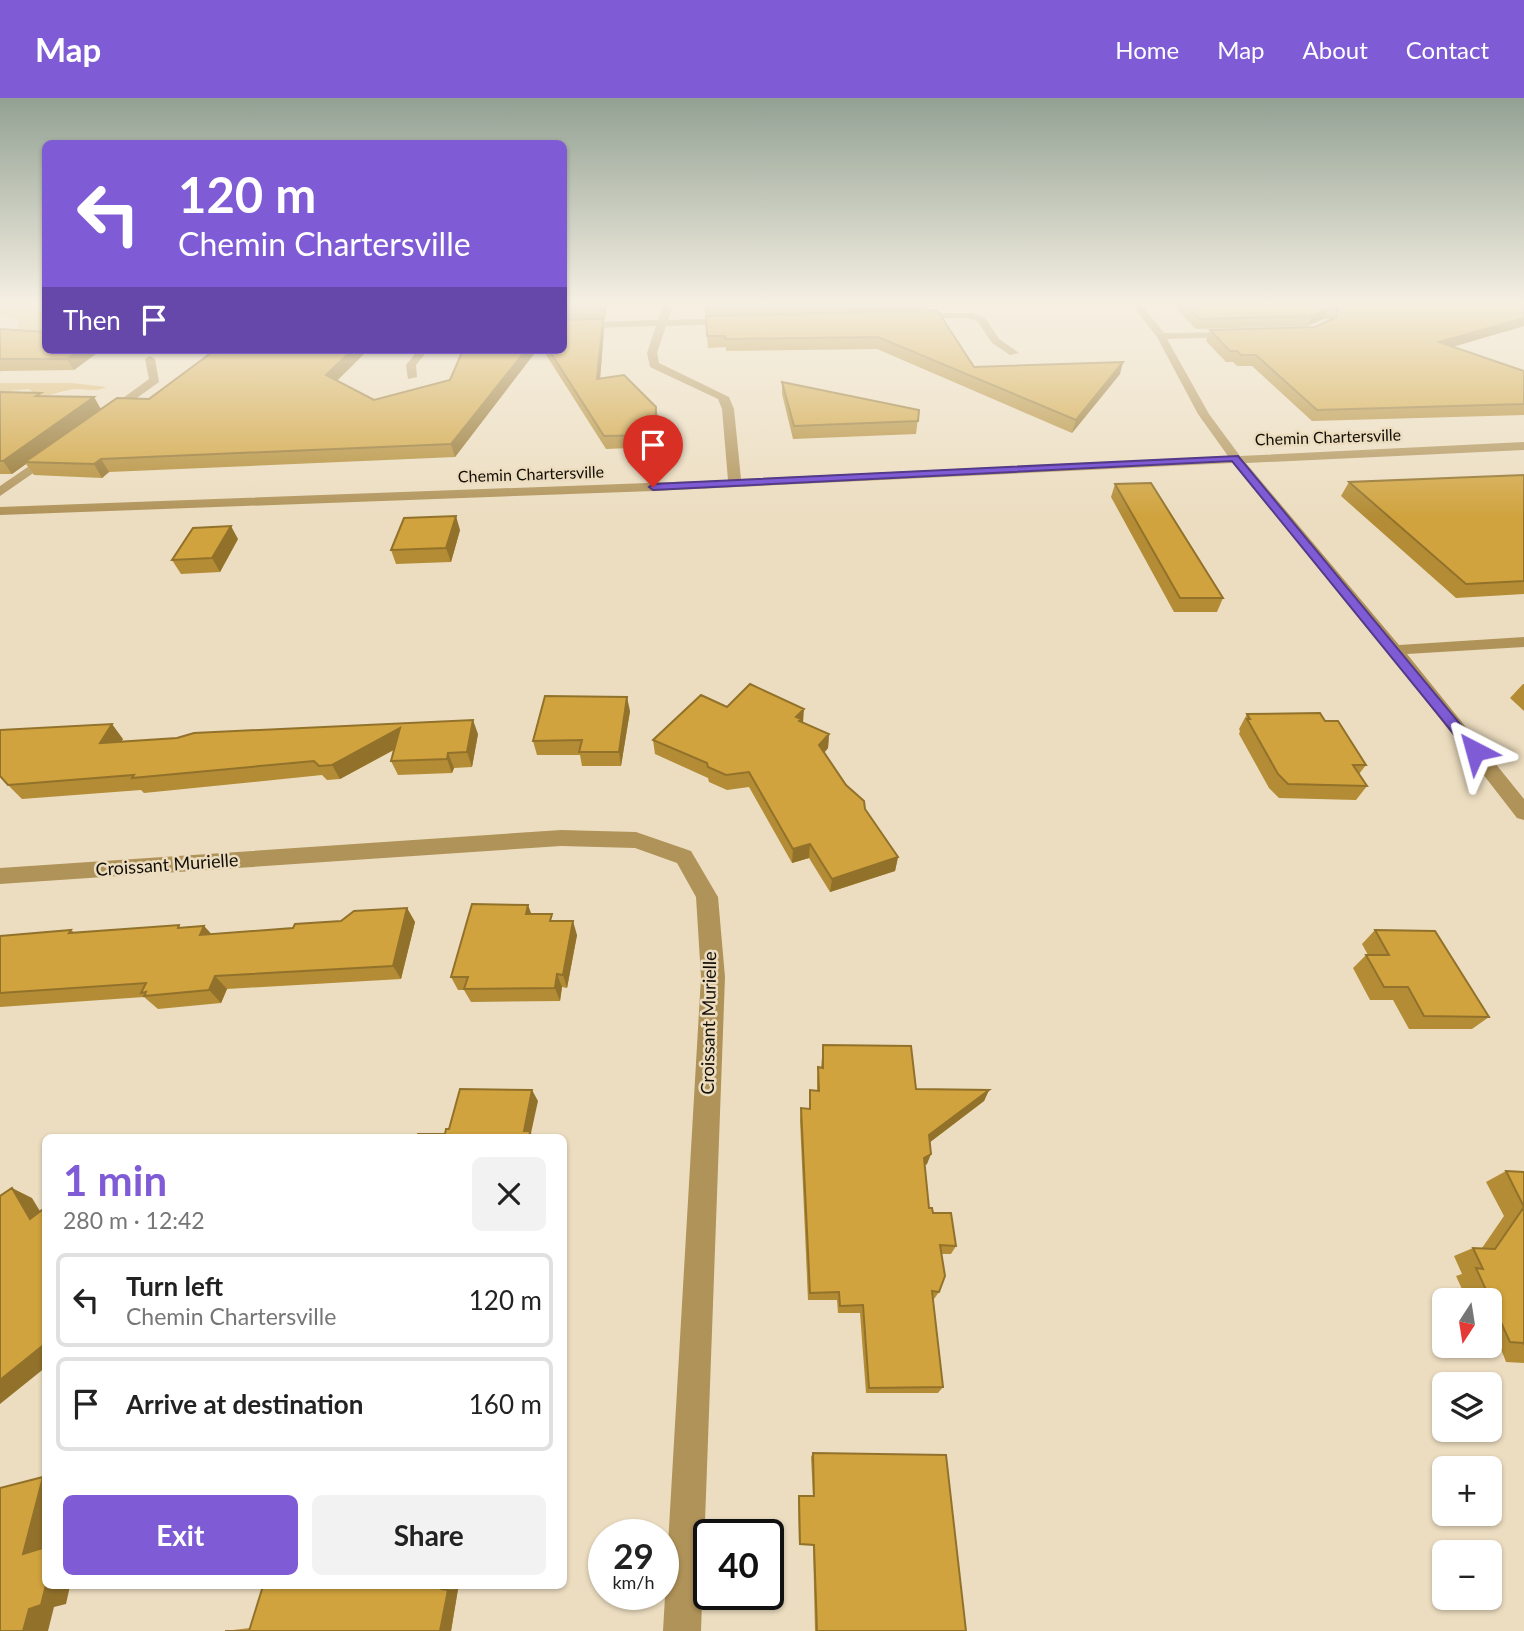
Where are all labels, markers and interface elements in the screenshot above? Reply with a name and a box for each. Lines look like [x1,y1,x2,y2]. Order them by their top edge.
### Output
text: Map [35,29,101,69]
text: Home [1115,35,1179,64]
text: Map [1217,35,1265,64]
text: About [1303,35,1368,64]
text: Contact [1406,35,1489,64]
text: 120 m [178,165,316,223]
icon: left [63,168,154,259]
text: Chemin Chartersville [178,224,471,263]
icon: arrive [135,301,173,339]
text: Then [63,304,121,336]
pin [623,415,683,487]
street label: Chemin Chartersville [1255,424,1401,449]
icon: arrive [634,426,672,464]
street label: Chemin Chartersville [458,461,604,486]
position arrow [1438,714,1512,788]
street label: Croissant Murielle [95,848,239,880]
street label: Croissant Murielle [696,951,720,1095]
text: 1 min [63,1155,167,1205]
button: close [472,1157,546,1231]
text: 280 m · 12:42 [63,1206,205,1234]
text: Turn left [126,1270,223,1302]
icon: left [67,1281,105,1319]
text: 120 m [469,1284,542,1316]
north arrow [1432,1288,1502,1358]
map controls [1432,1288,1502,1610]
text: Chemin Chartersville [126,1302,336,1330]
button: layers [1432,1372,1502,1442]
icon: arrive [67,1385,105,1423]
text: Arrive at destination [126,1388,363,1420]
text: 160 m [469,1388,542,1420]
button: + [1432,1456,1502,1526]
button: Exit [63,1495,298,1575]
button: Share [312,1495,546,1575]
speed limit sign: 40 [693,1519,784,1610]
text: 29 [613,1534,654,1576]
button: − [1432,1540,1502,1610]
text: km/h [612,1571,655,1593]

